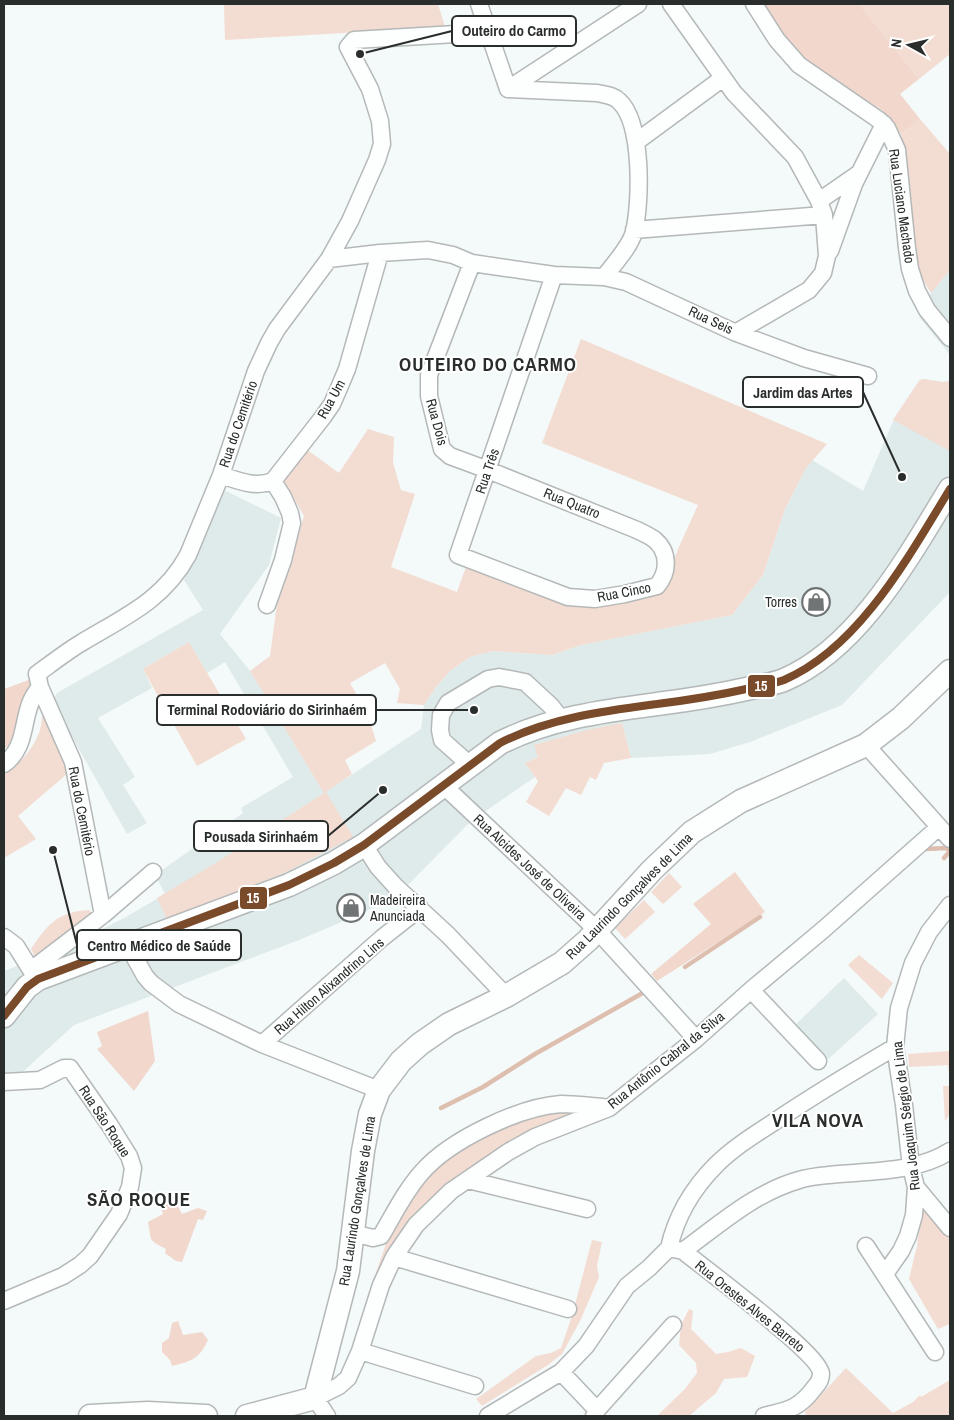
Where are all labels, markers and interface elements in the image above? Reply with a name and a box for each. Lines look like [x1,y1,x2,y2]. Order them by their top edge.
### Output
callout: Outeiro do Carmo [452,16,576,46]
text: Outeiro do Carmo [462,20,566,41]
north arrow [884,20,934,70]
text: N [887,38,906,49]
street label: Rua Luciano Machado [885,148,919,264]
street label: Rua Seis [686,302,736,338]
district label: OUTEIRO DO CARMO [399,351,577,377]
street label: Rua Um [313,376,349,422]
callout: Jardim das Artes [743,377,863,407]
street label: Rua do Cemitério [215,378,261,470]
text: Jardim das Artes [753,382,853,403]
street label: Rua Dois [422,397,452,448]
street label: Rua Três [471,446,503,496]
street label: Rua Quatro [541,484,603,522]
street label: Rua Cinco [596,578,652,606]
shop icon: Torres [801,587,831,617]
place label: Torres [765,593,797,611]
line badge: 15 [747,674,776,698]
text: 15 [755,677,768,695]
callout: Terminal Rodoviário do Sirinhaém [157,695,376,725]
text: Terminal Rodoviário do Sirinhaém [167,699,367,720]
street label: Rua do Cemitério [65,765,99,857]
street label: Rua Alcides José de Oliveira [470,810,591,924]
callout: Pousada Sirinhaém [194,821,328,851]
text: Pousada Sirinhaém [204,826,318,847]
street label: Rua Laurindo Gonçalves de Lima [562,829,696,963]
line badge: 15 [239,886,268,910]
text: 15 [247,889,260,907]
place label: Madeireira Anunciada [369,891,426,925]
shop icon: Madeireira Anunciada [336,893,366,923]
callout: Centro Médico de Saúde [77,930,241,960]
street label: Rua Hilton Alixandrino Lins [270,933,388,1039]
text: Centro Médico de Saúde [87,935,231,956]
street label: Rua Antônio Cabral da Silva [604,1007,728,1113]
street label: Rua Joaquim Sérgio de Lima [888,1040,924,1192]
street label: Rua São Roque [75,1082,135,1160]
district label: VILA NOVA [772,1107,864,1133]
street label: Rua Laurindo Gonçalves de Lima [335,1114,379,1287]
district label: SÃO ROQUE [87,1186,191,1212]
street label: Rua Orestes Alves Barreto [692,1256,808,1356]

